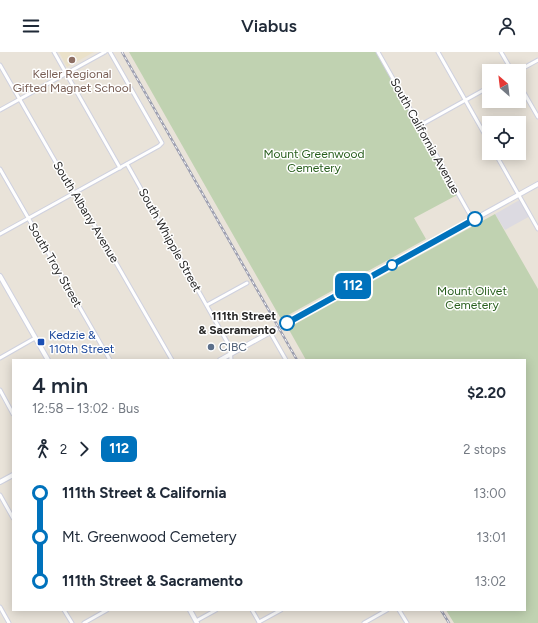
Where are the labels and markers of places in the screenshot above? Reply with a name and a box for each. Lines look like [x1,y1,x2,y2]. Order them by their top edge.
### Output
marker: Keller Regional Gifted Magnet School [67,55,77,65]
place label: Keller Regional Gifted Magnet School [13,67,131,95]
unlabelled marker [467,211,483,227]
unlabelled marker [386,259,398,271]
place label: 111th Street & Sacramento [199,309,276,337]
marker: 111th Street & Sacramento [279,315,295,331]
place label: Kedzie & 110th Street [49,328,115,356]
marker: Kedzie & 110th Street [36,337,46,347]
place label: CIBC [219,340,247,354]
marker: CIBC [206,342,216,352]

